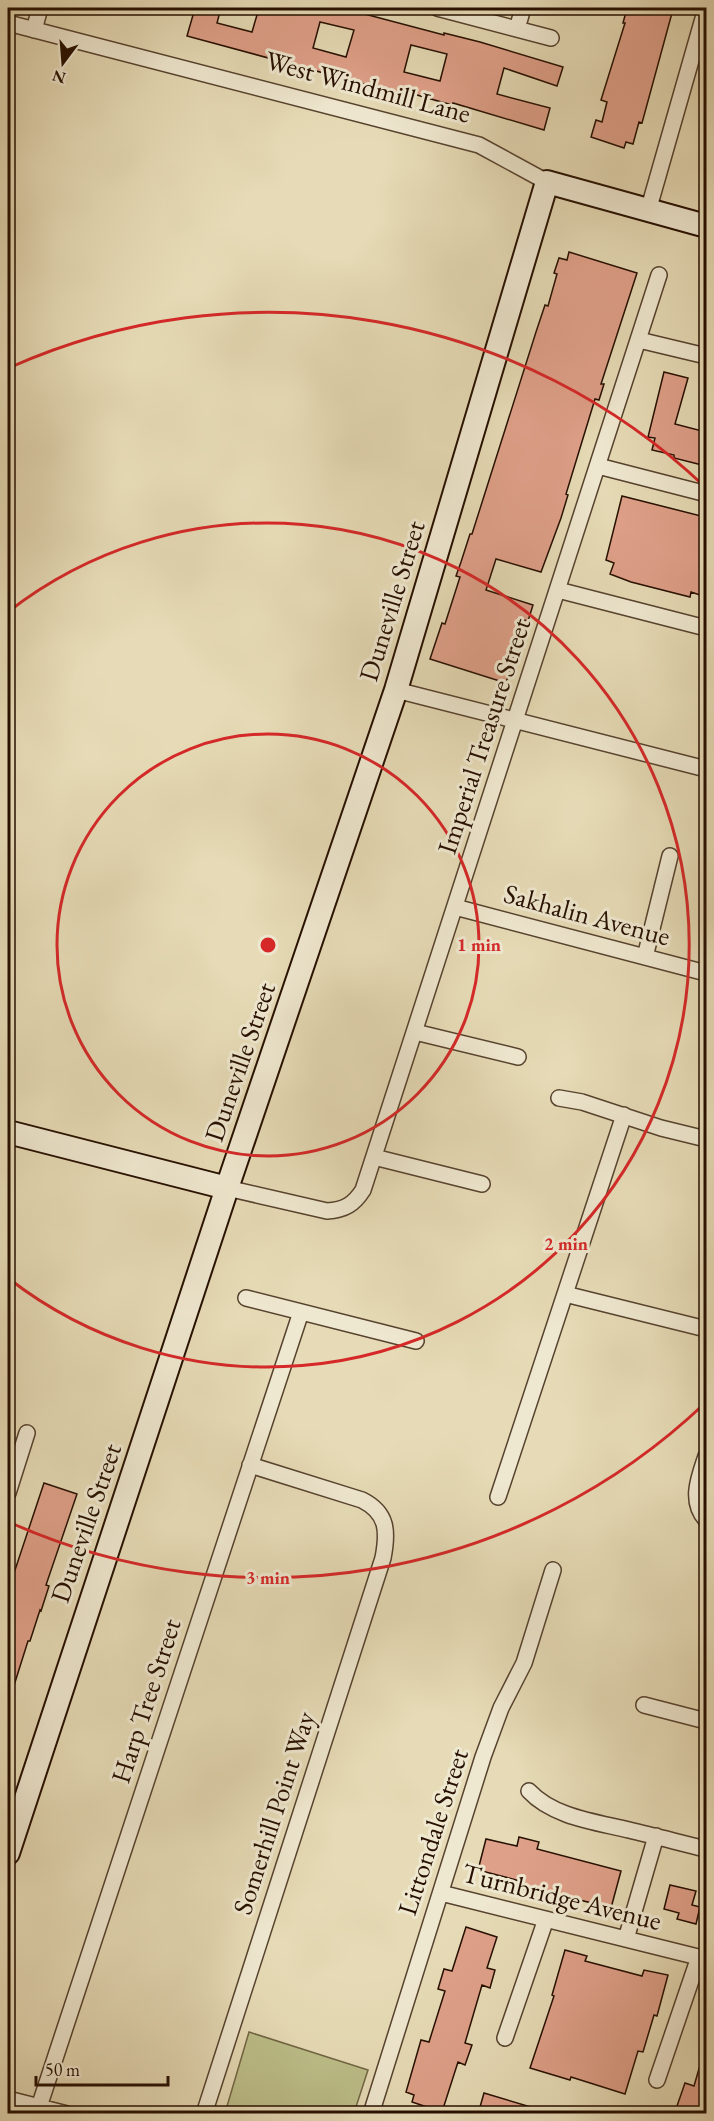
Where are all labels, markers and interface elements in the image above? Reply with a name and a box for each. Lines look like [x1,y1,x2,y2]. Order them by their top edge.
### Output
north arrow [33,33,93,93]
street label: West Windmill Lane [262,42,475,131]
text: N [50,65,68,89]
street label: Duneville Street [351,516,433,685]
street label: Imperial Treasure Street [429,613,538,858]
street label: Sakhalin Avenue [500,875,674,954]
text: 1 min [457,933,501,956]
centre of rings [258,935,278,955]
street label: Duneville Street [196,977,283,1146]
text: 2 min [544,1232,588,1255]
street label: Duneville Street [42,1438,129,1607]
text: 3 min [246,1566,290,1589]
street label: Harp Tree Street [102,1614,189,1788]
street label: Somerhill Point Way [224,1707,323,1919]
street label: Littondale Street [389,1744,476,1920]
street label: Turnbridge Avenue [459,1855,665,1938]
scale bar [36,2049,168,2087]
text: 50 m [45,2058,80,2081]

